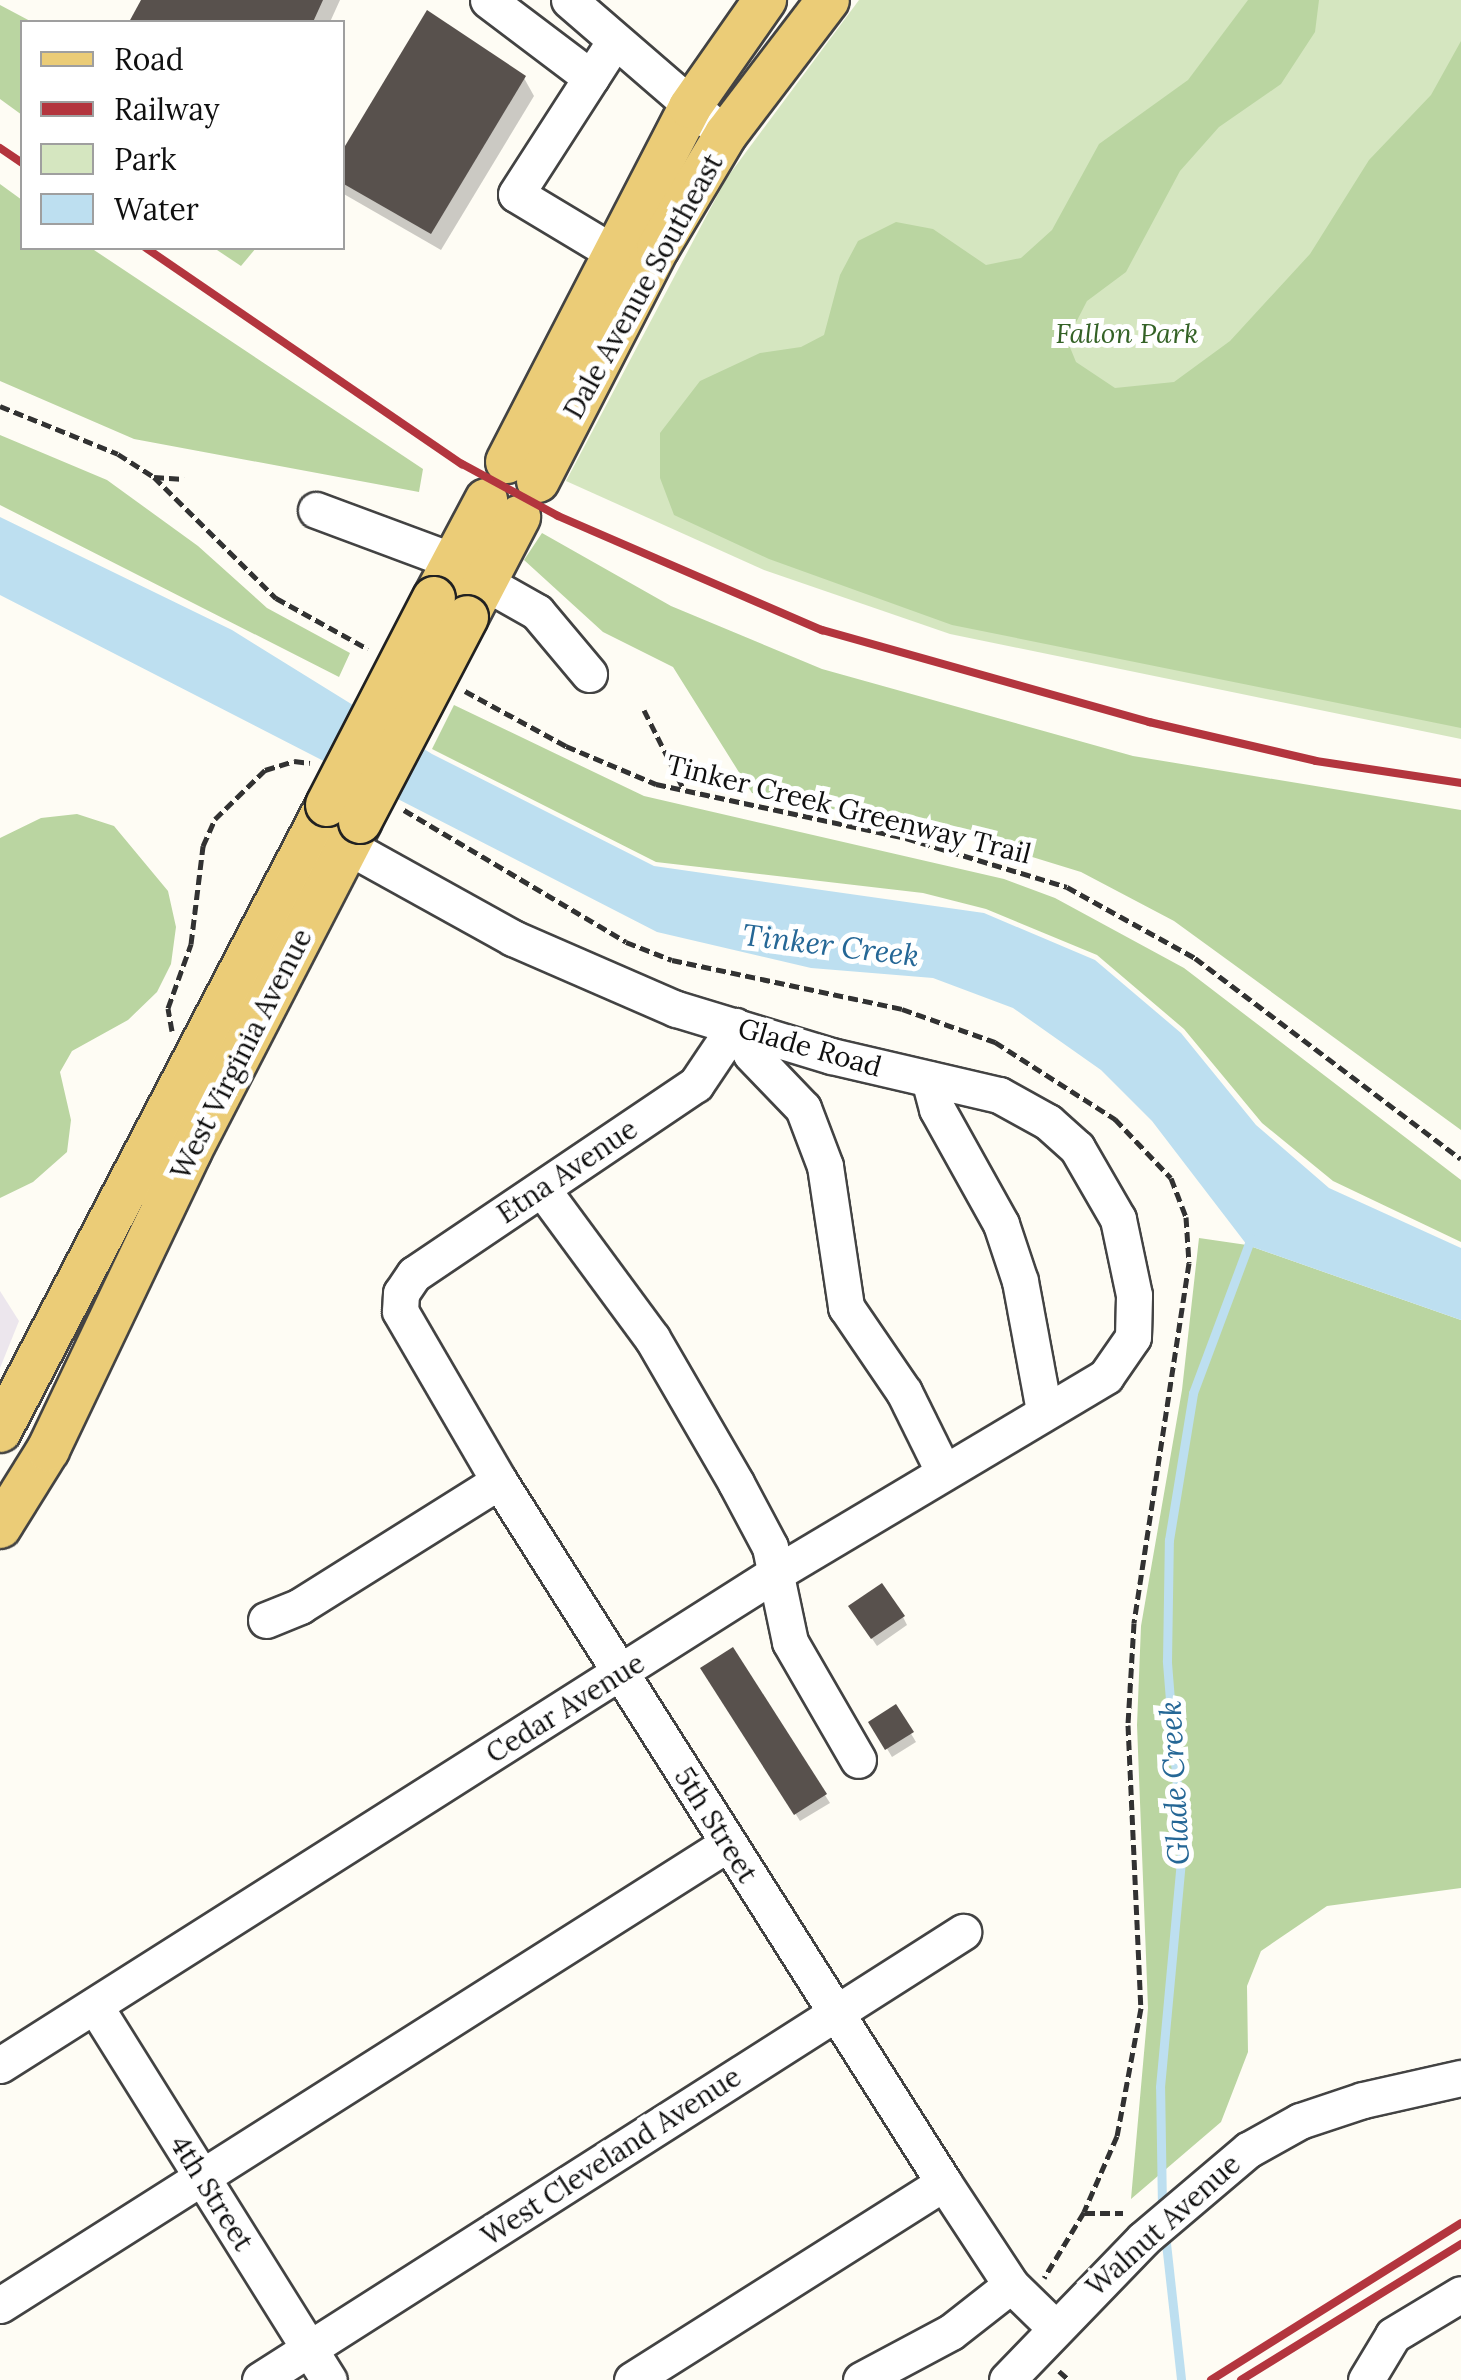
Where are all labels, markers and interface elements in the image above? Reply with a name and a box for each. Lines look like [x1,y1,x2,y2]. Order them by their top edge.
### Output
legend [20,20,345,250]
text: Road [114,40,184,78]
text: Railway [114,90,220,128]
text: Park [114,140,176,178]
street label: Dale Avenue Southeast [556,148,730,424]
text: Water [114,190,199,228]
park label: Fallon Park [1055,316,1199,350]
street label: Tinker Creek Greenway Trail [663,747,1035,871]
water label: Tinker Creek [741,916,921,974]
street label: West Virginia Avenue [163,923,319,1185]
street label: Glade Road [734,1011,886,1083]
street label: Etna Avenue [490,1112,644,1230]
street label: Cedar Avenue [480,1646,650,1770]
water label: Glade Creek [1152,1700,1196,1866]
street label: 5th Street [667,1761,765,1889]
street label: West Cleveland Avenue [475,2059,747,2253]
street label: 4th Street [163,2129,261,2257]
street label: Walnut Avenue [1079,2147,1247,2303]

